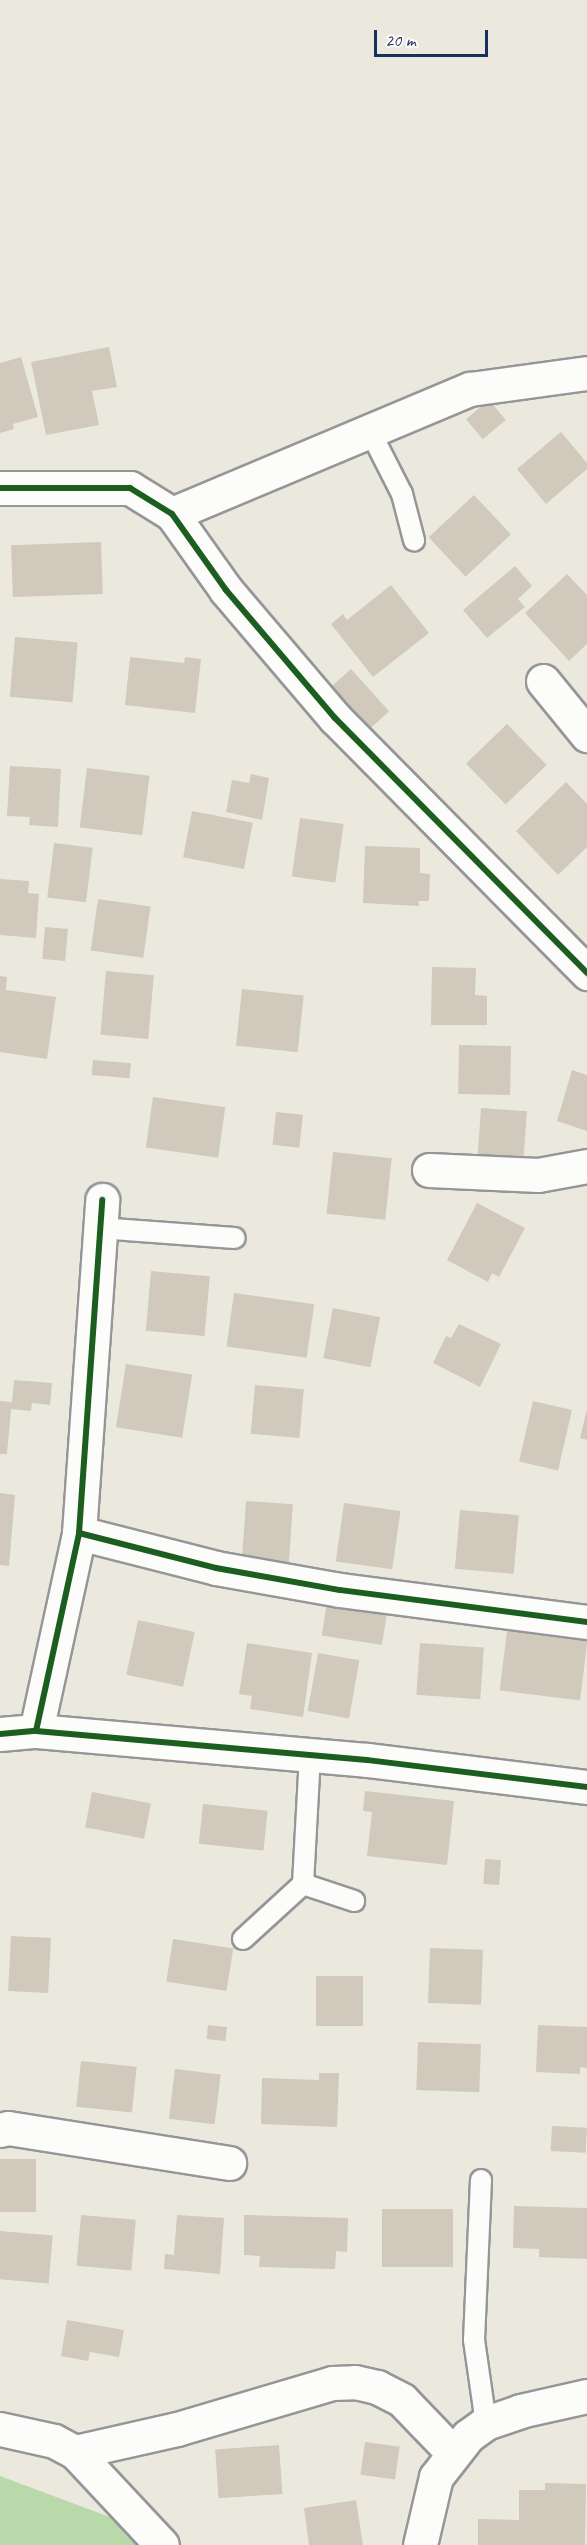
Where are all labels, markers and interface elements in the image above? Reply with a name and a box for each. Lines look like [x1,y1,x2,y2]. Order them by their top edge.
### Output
scale bar [377,18,491,56]
text: 20 m [385,29,416,51]

